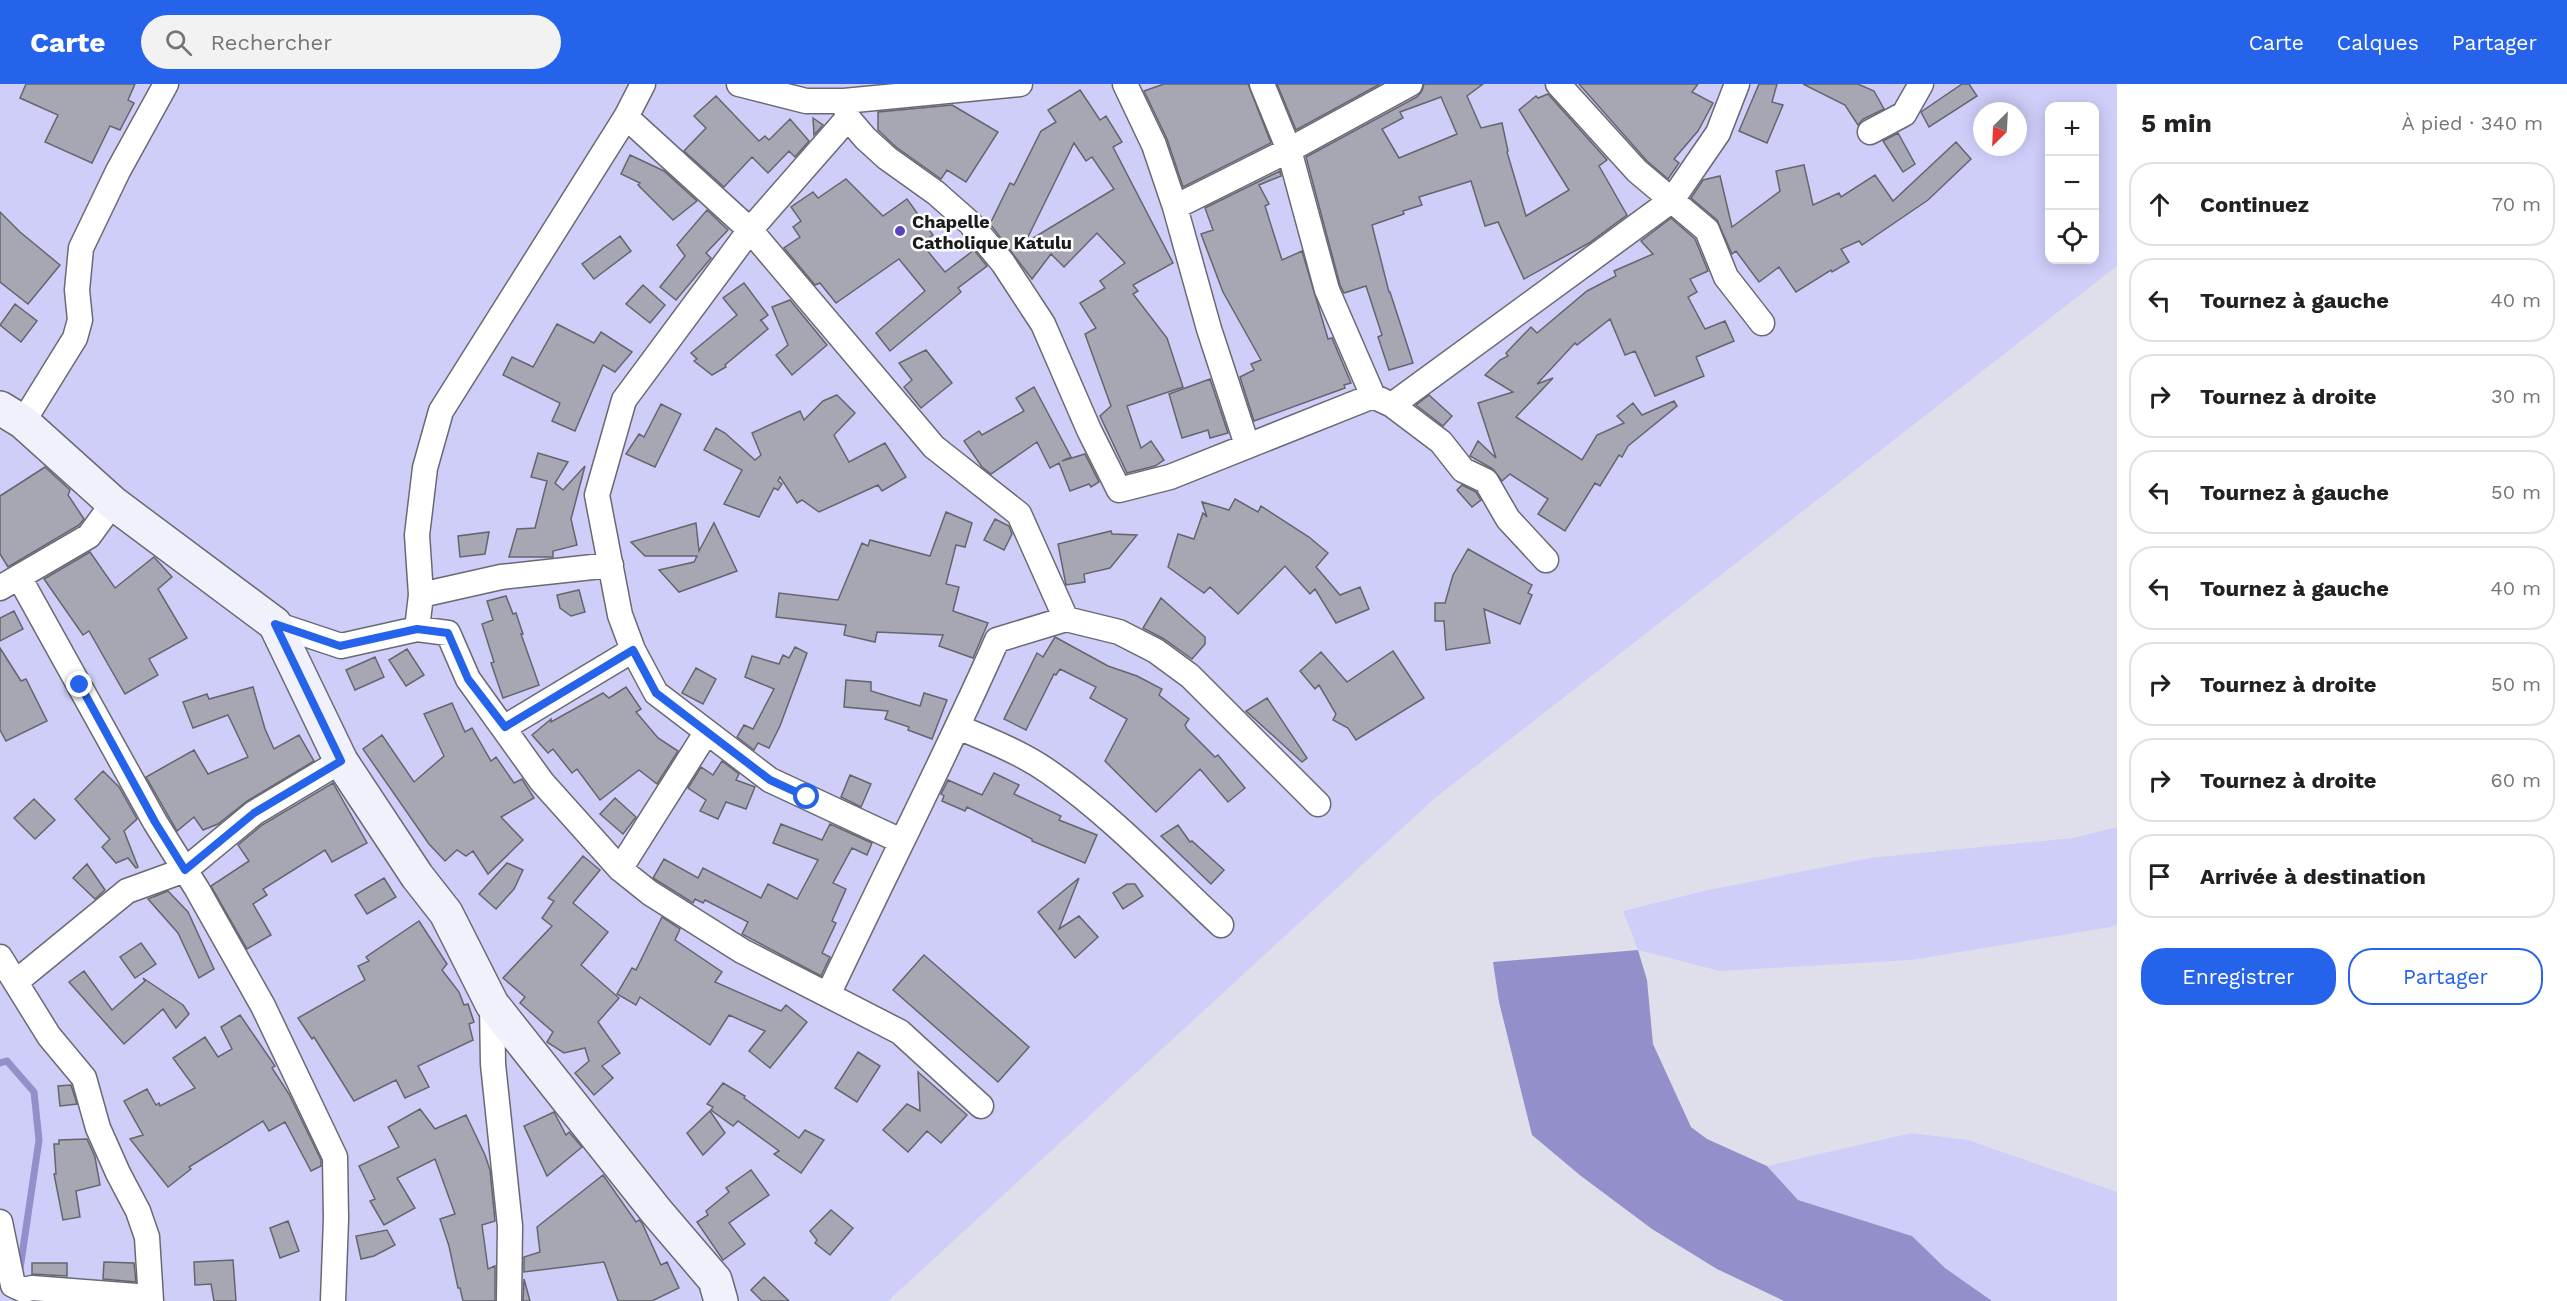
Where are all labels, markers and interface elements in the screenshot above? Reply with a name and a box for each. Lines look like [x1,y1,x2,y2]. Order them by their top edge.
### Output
search box [141,15,561,69]
text: Carte [30,26,105,59]
icon: search [162,26,195,59]
text: Rechercher [210,30,332,55]
text: Carte [2249,30,2304,55]
text: Calques [2337,30,2419,55]
text: Partager [2452,30,2537,55]
north arrow [1973,102,2027,156]
map controls [2045,102,2099,264]
button: + [2045,102,2099,156]
text: 5 min [2141,108,2212,138]
text: À pied · 340 m [2401,111,2543,135]
button: − [2045,156,2099,210]
icon: ahead [2143,188,2176,221]
text: Continuez [2200,192,2309,217]
text: 70 m [2492,192,2541,216]
button: locate [2045,210,2099,264]
place label: Chapelle Catholique Katulu [912,211,1072,253]
marker: Chapelle Catholique Katulu [893,224,907,238]
icon: left [2143,284,2176,317]
text: Tournez à gauche [2200,288,2389,313]
text: 40 m [2490,288,2541,312]
icon: right [2143,380,2176,413]
text: Tournez à droite [2200,384,2377,409]
text: 30 m [2491,384,2541,408]
icon: left [2143,476,2176,509]
text: Tournez à gauche [2200,480,2389,505]
text: 50 m [2491,480,2541,504]
icon: left [2143,572,2176,605]
text: Tournez à gauche [2200,576,2389,601]
text: 40 m [2490,576,2541,600]
icon: right [2143,668,2176,701]
route end [66,671,92,697]
text: Tournez à droite [2200,672,2377,697]
text: 50 m [2491,672,2541,696]
icon: right [2143,764,2176,797]
text: Tournez à droite [2200,768,2377,793]
text: 60 m [2491,768,2541,792]
route start [793,783,819,809]
icon: arrive [2143,860,2176,893]
text: Arrivée à destination [2200,864,2426,889]
button: Enregistrer [2141,948,2336,1005]
button: Partager [2348,948,2543,1005]

